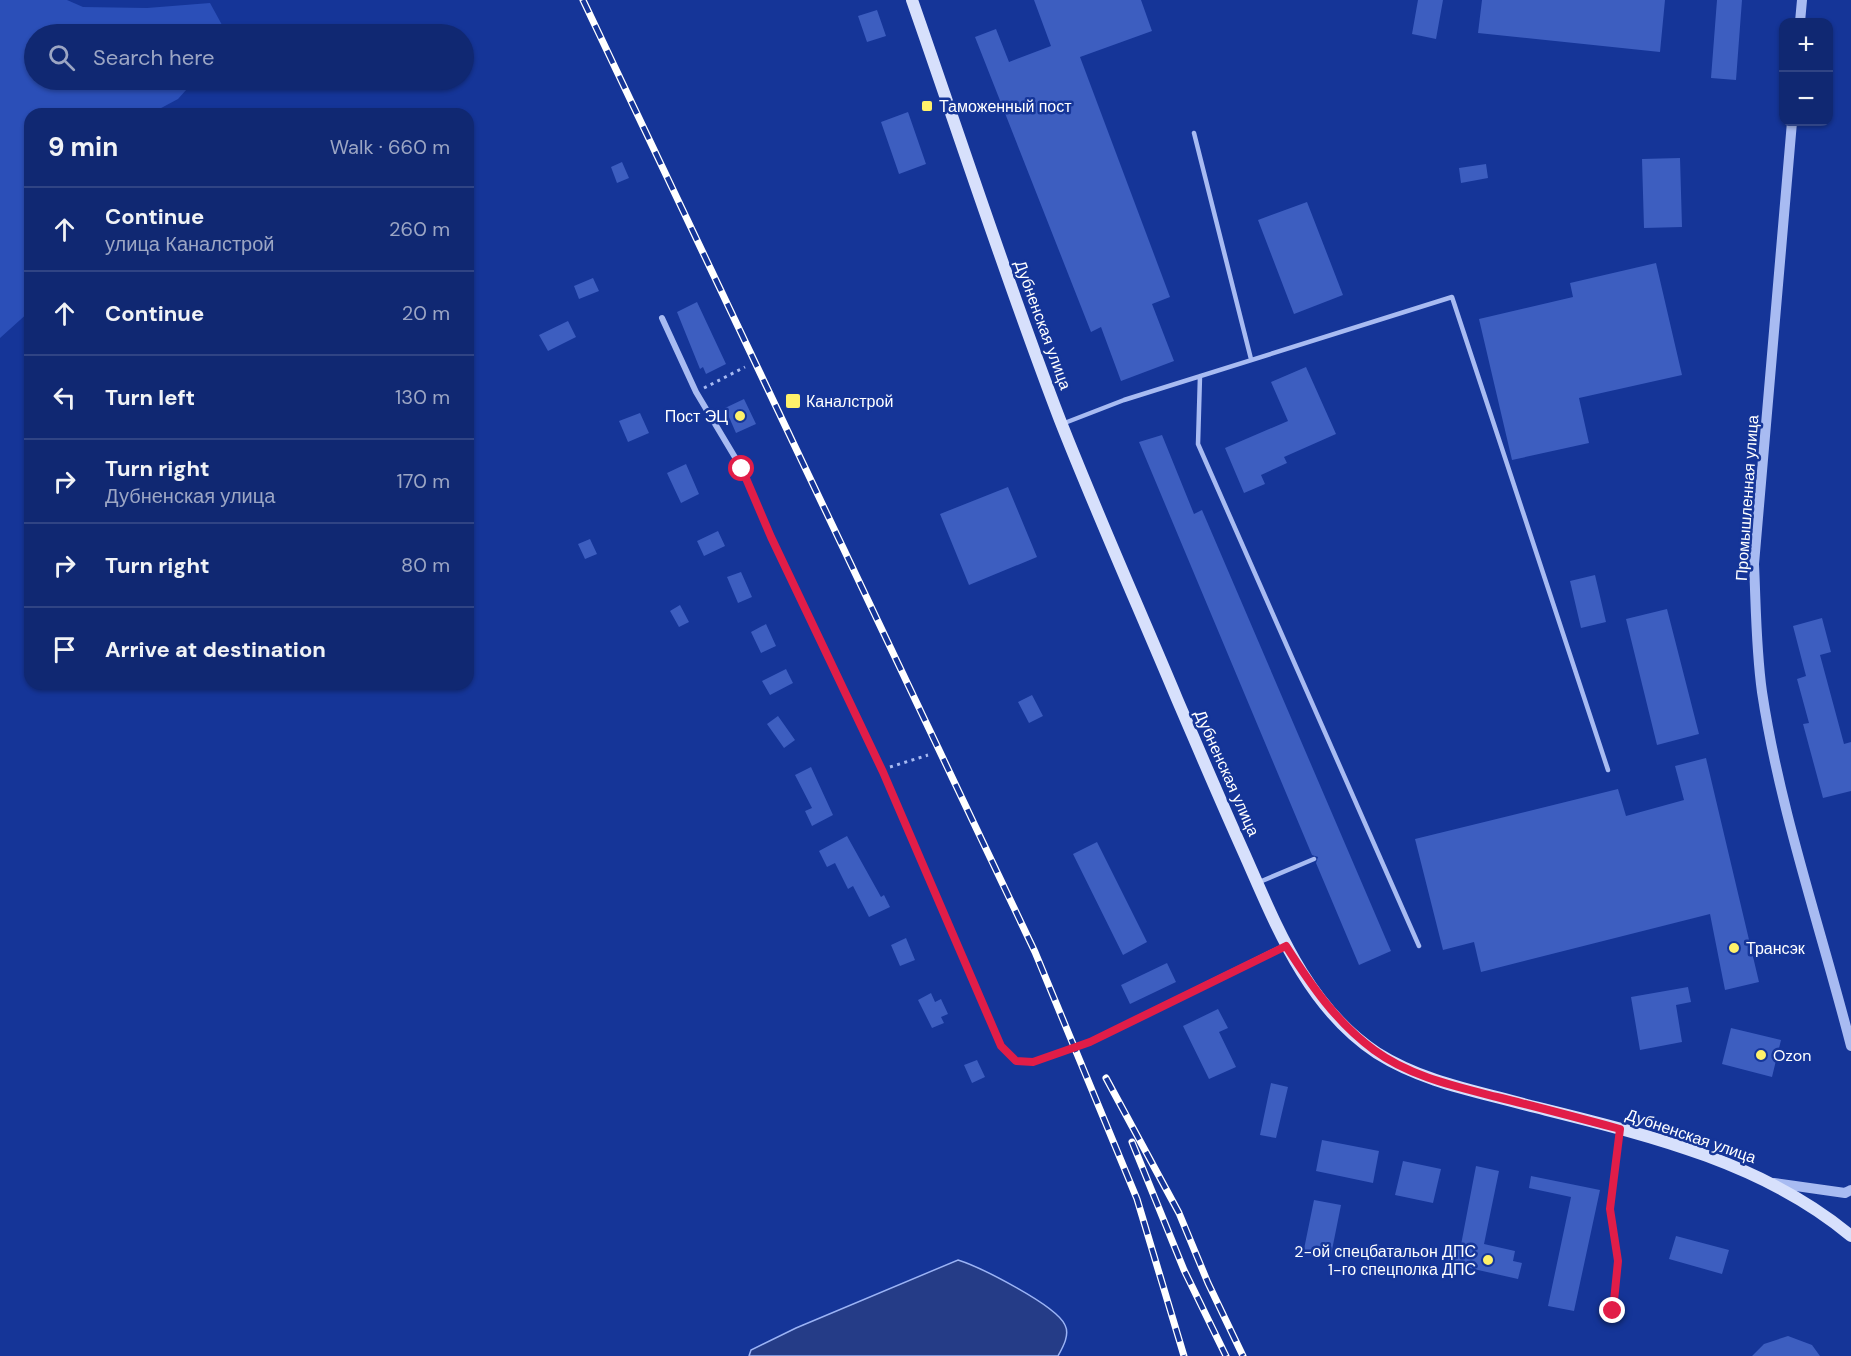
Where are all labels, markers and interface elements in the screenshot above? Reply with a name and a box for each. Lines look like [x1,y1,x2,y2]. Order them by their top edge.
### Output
map controls [1779,18,1833,126]
button: + [1779,18,1833,72]
search box [24,24,474,90]
icon: search [45,41,78,74]
text: Search here [93,43,214,72]
button: − [1779,72,1833,126]
place label: Таможенный пост [939,96,1072,117]
marker: Таможенный пост [920,99,934,113]
text: 9 min [48,130,118,164]
text: Walk · 660 m [330,134,450,160]
text: Continue [105,202,204,231]
icon: ahead [48,213,81,246]
text: 260 m [389,216,450,242]
text: улица Каналстрой [105,231,275,257]
street label: Дубненская улица [1010,257,1076,393]
icon: ahead [48,297,81,330]
text: Continue [105,299,204,328]
text: 20 m [402,300,450,326]
icon: left [48,381,81,414]
text: Turn left [105,383,195,412]
text: 130 m [395,384,450,410]
place label: Каналстрой [806,391,893,412]
marker: Каналстрой [784,392,802,410]
place label: Пост ЭЦ [665,406,728,427]
marker: Пост ЭЦ [733,409,747,423]
street label: Промышленная улица [1731,414,1763,582]
text: Turn right [105,454,210,483]
route start [728,455,754,481]
icon: right [48,465,81,498]
text: 170 m [397,468,450,494]
text: Дубненская улица [105,483,275,509]
icon: right [48,549,81,582]
text: Turn right [105,551,210,580]
text: 80 m [401,552,450,578]
icon: arrive [48,633,81,666]
text: Arrive at destination [105,635,326,664]
street label: Дубненская улица [1190,706,1264,840]
place label: Трансэк [1746,938,1806,959]
marker: Трансэк [1727,941,1741,955]
place label: Ozon [1773,1045,1811,1066]
marker: Ozon [1754,1048,1768,1062]
street label: Дубненская улица [1623,1104,1759,1168]
place label: 2-ой спецбатальон ДПС 1-го спецполка ДПС [1294,1241,1476,1280]
marker: 2-ой спецбатальон ДПС 1-го спецполка ДПС [1481,1253,1495,1267]
route end [1599,1297,1625,1323]

